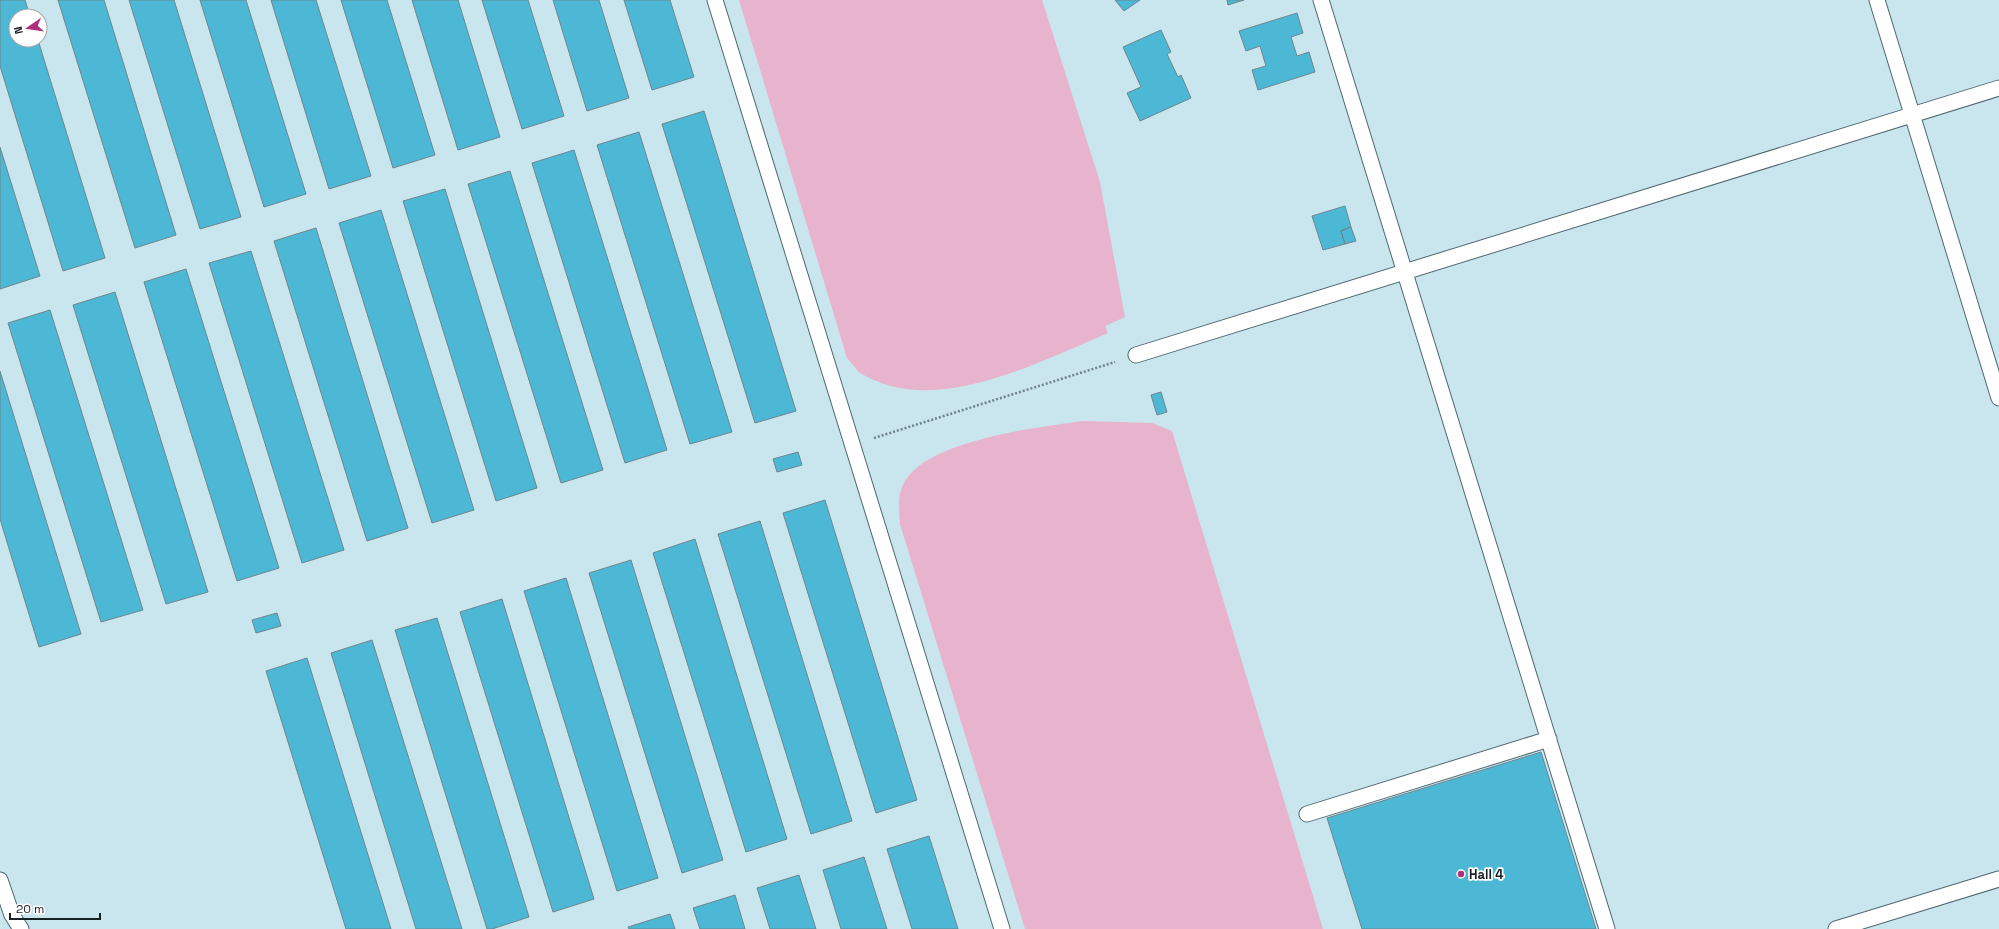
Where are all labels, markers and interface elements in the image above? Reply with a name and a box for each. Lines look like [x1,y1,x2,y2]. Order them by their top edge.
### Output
north arrow [8,8,48,48]
text: N [11,25,26,35]
place label: Hall 4 [1469,866,1504,883]
marker: Hall 4 [1456,869,1466,879]
scale bar [10,895,100,921]
text: 20 m [16,901,44,917]

